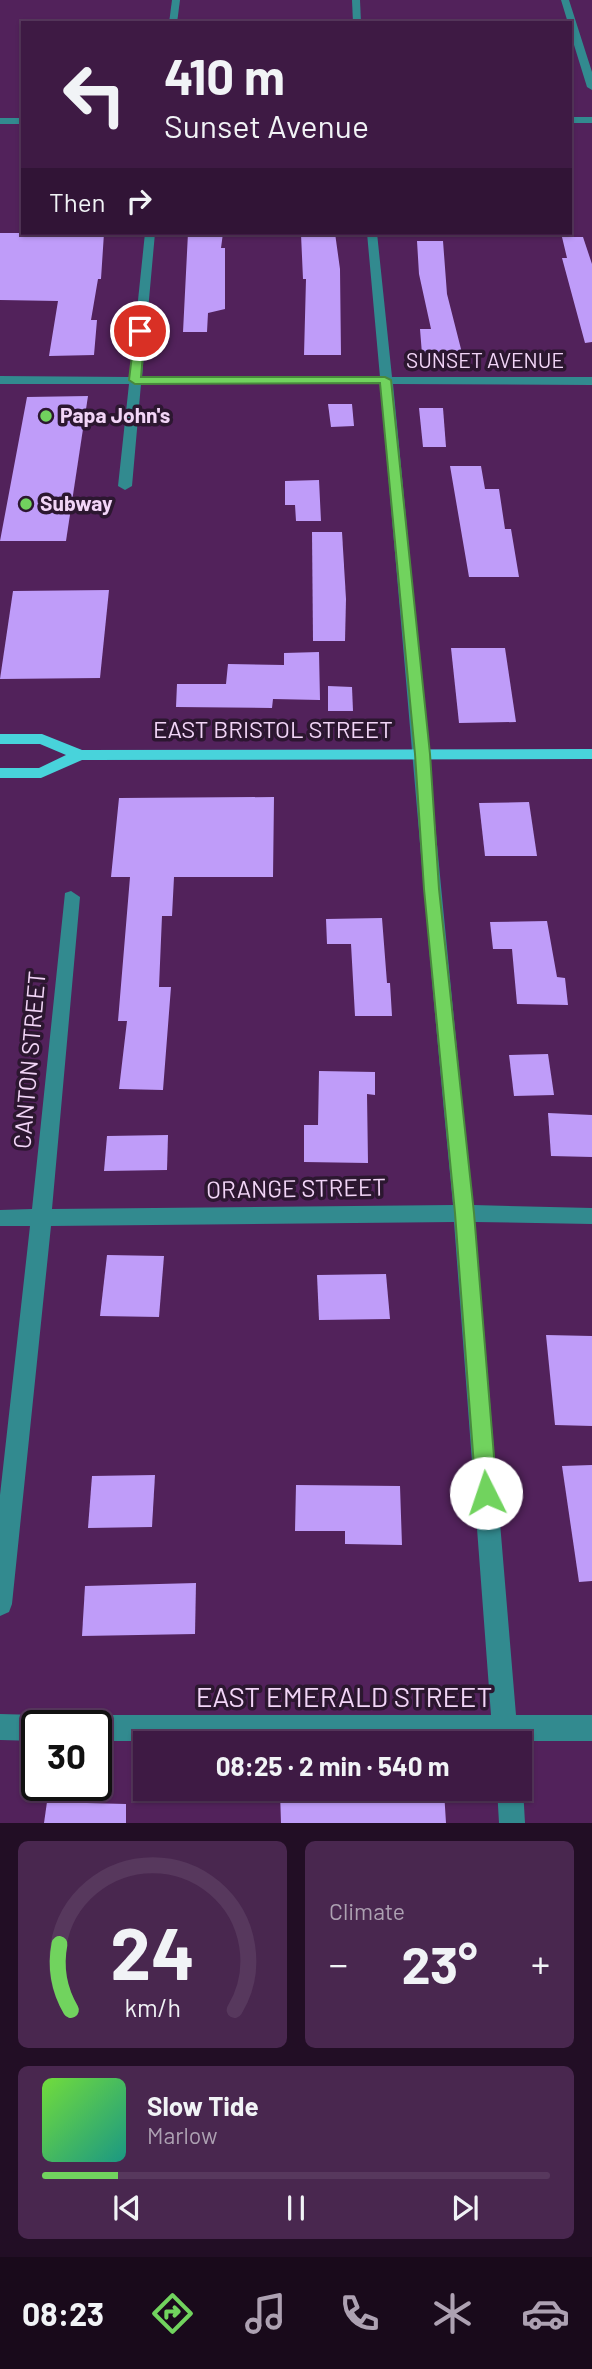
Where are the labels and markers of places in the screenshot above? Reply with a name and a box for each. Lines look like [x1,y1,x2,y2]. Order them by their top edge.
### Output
pin [110,301,170,361]
place label: Papa John's [60,402,170,427]
marker: Papa John's [38,408,54,424]
place label: Subway [40,490,113,515]
marker: Subway [18,496,34,512]

